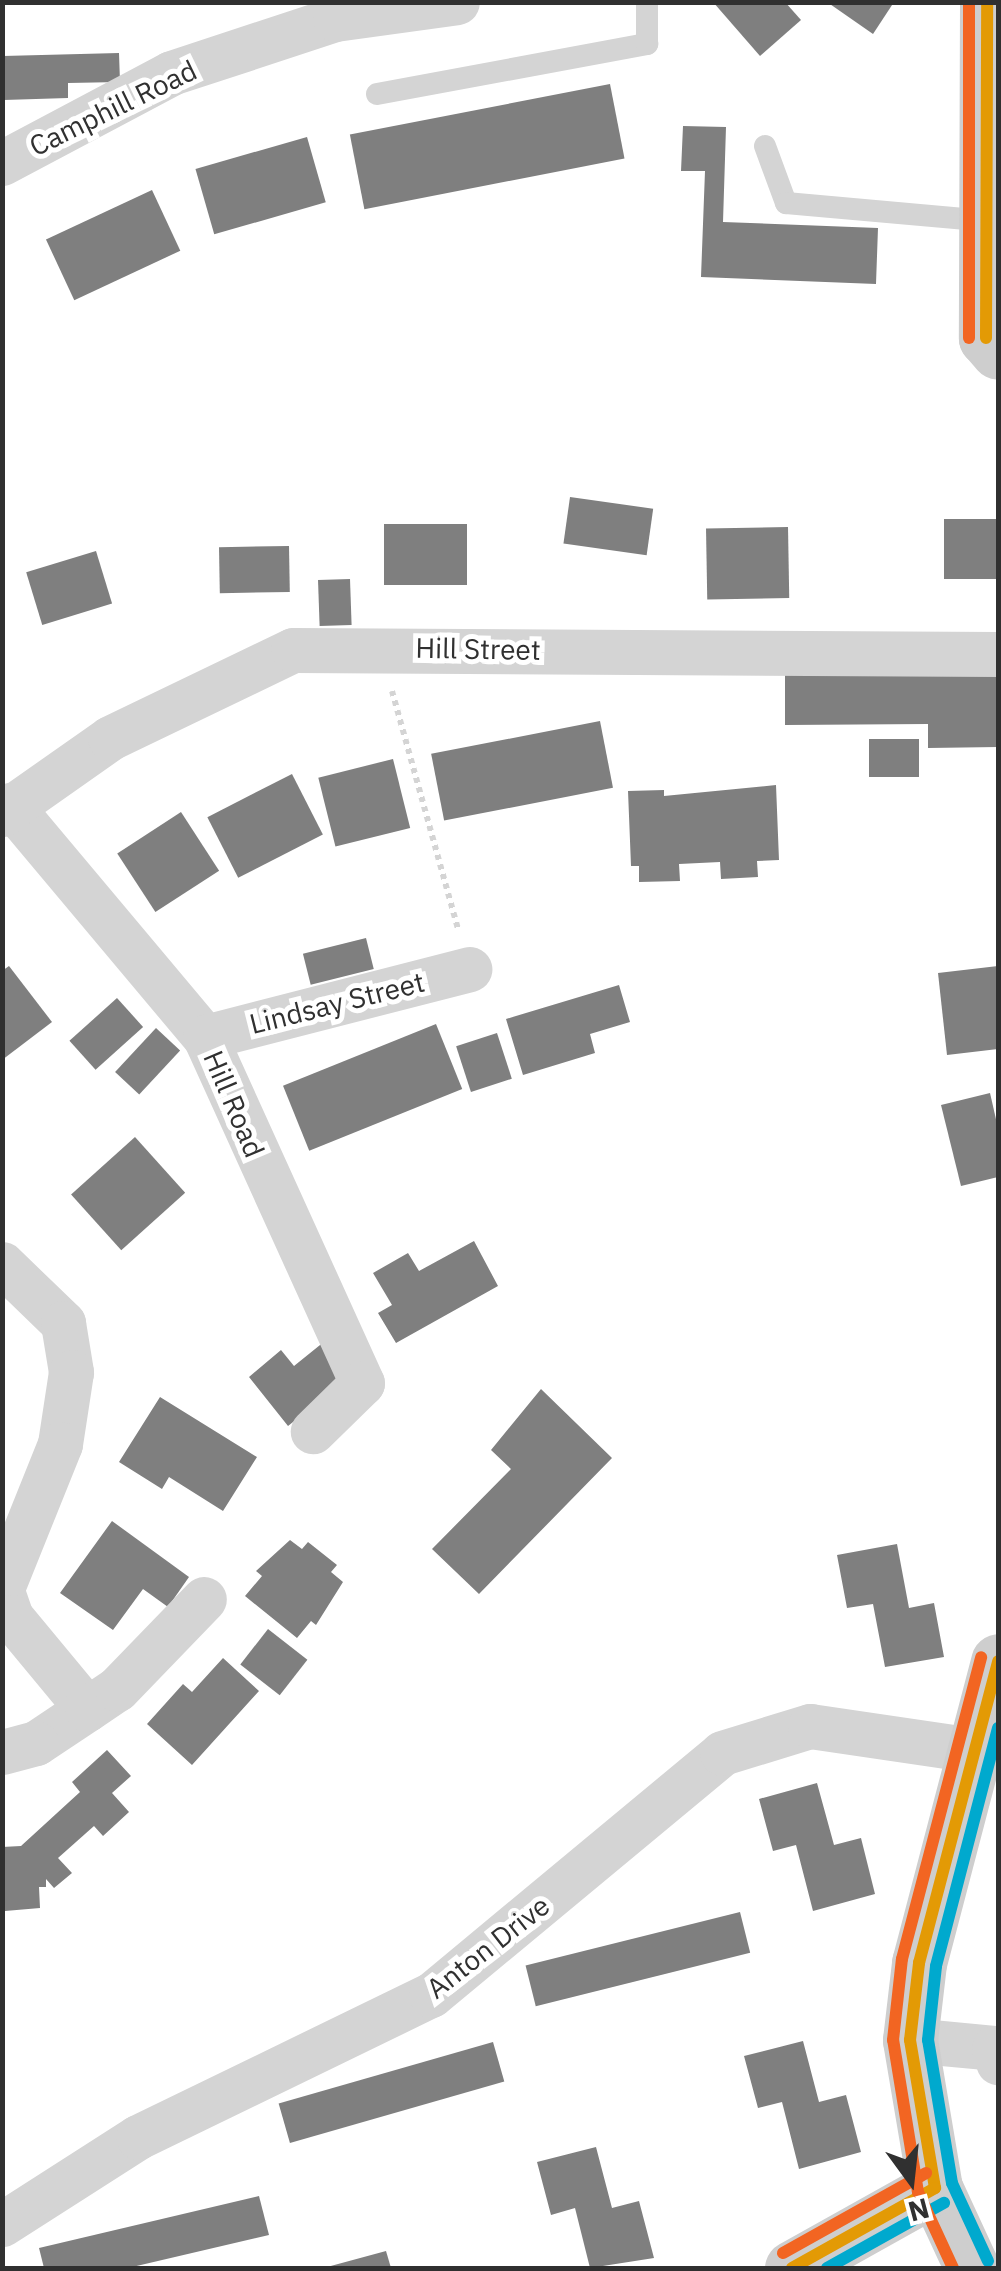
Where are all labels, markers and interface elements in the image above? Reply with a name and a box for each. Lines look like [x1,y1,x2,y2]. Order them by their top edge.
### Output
street label: Camphill Road [24,53,202,163]
street label: Hill Street [415,631,541,667]
street label: Lindsay Street [246,965,428,1041]
street label: Hill Road [196,1045,272,1163]
street label: Anton Drive [420,1889,556,2005]
north arrow [861,2131,961,2231]
text: N [904,2190,933,2231]

